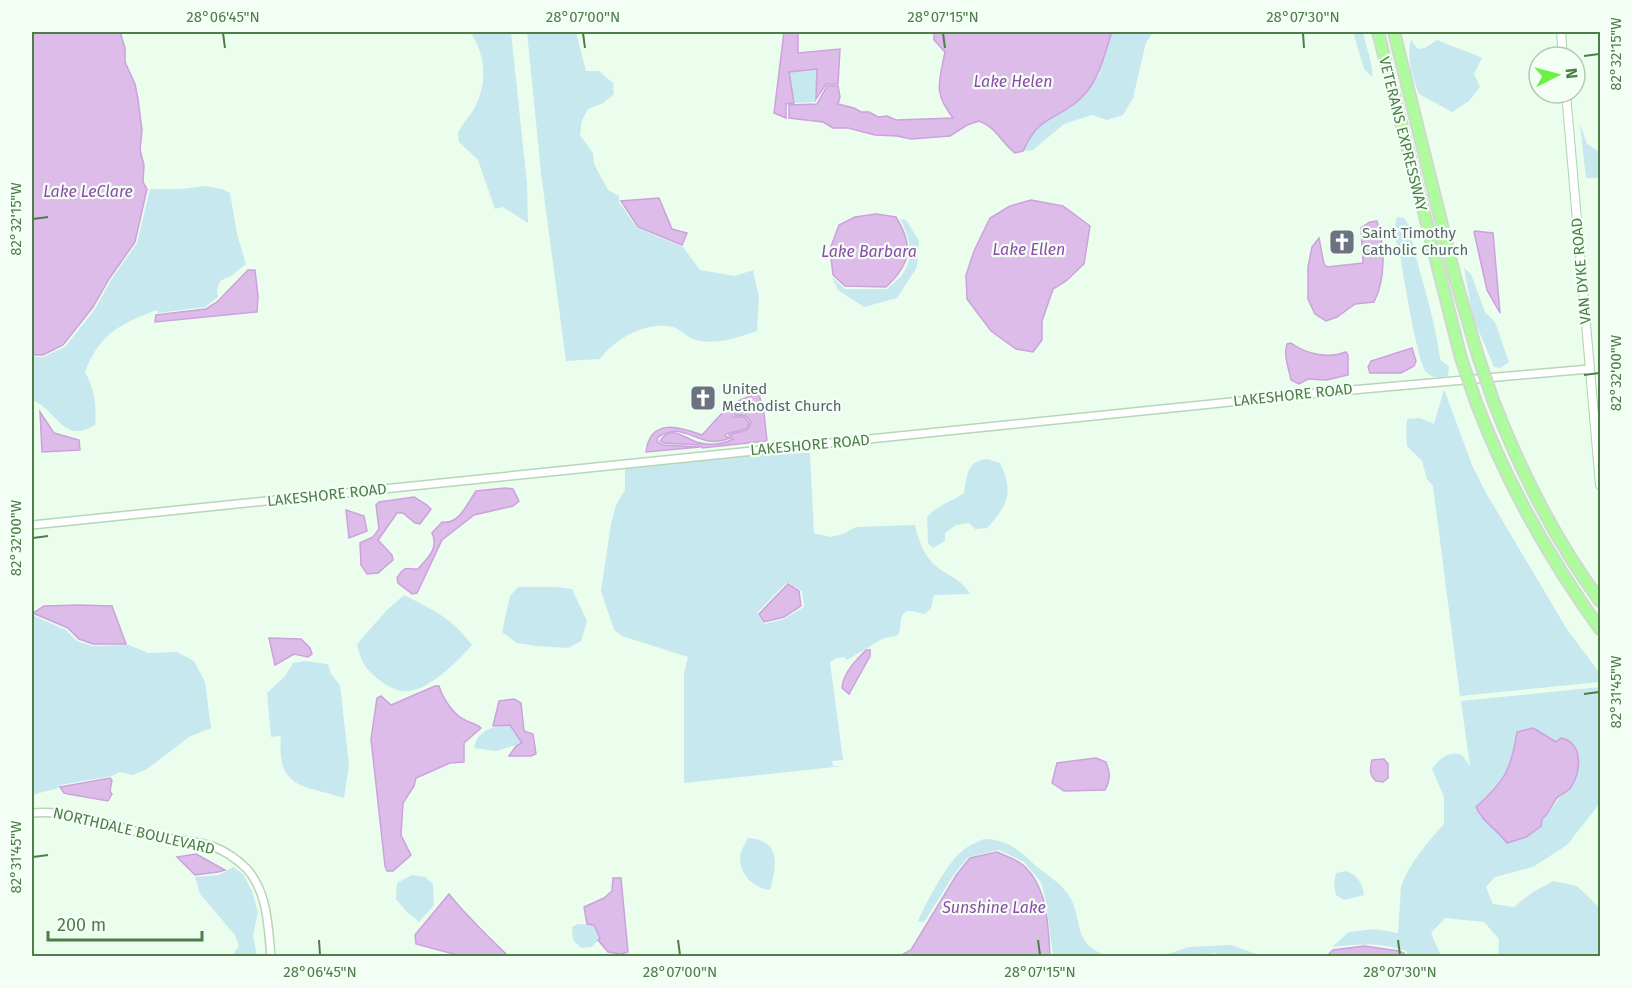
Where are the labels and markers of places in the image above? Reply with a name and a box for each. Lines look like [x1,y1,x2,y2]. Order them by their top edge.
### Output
place label: Saint Timothy Catholic Church [1362,224,1468,259]
church icon: Saint Timothy Catholic Church [1327,227,1357,257]
place label: United Methodist Church [722,380,841,415]
church icon: United Methodist Church [688,383,718,413]

